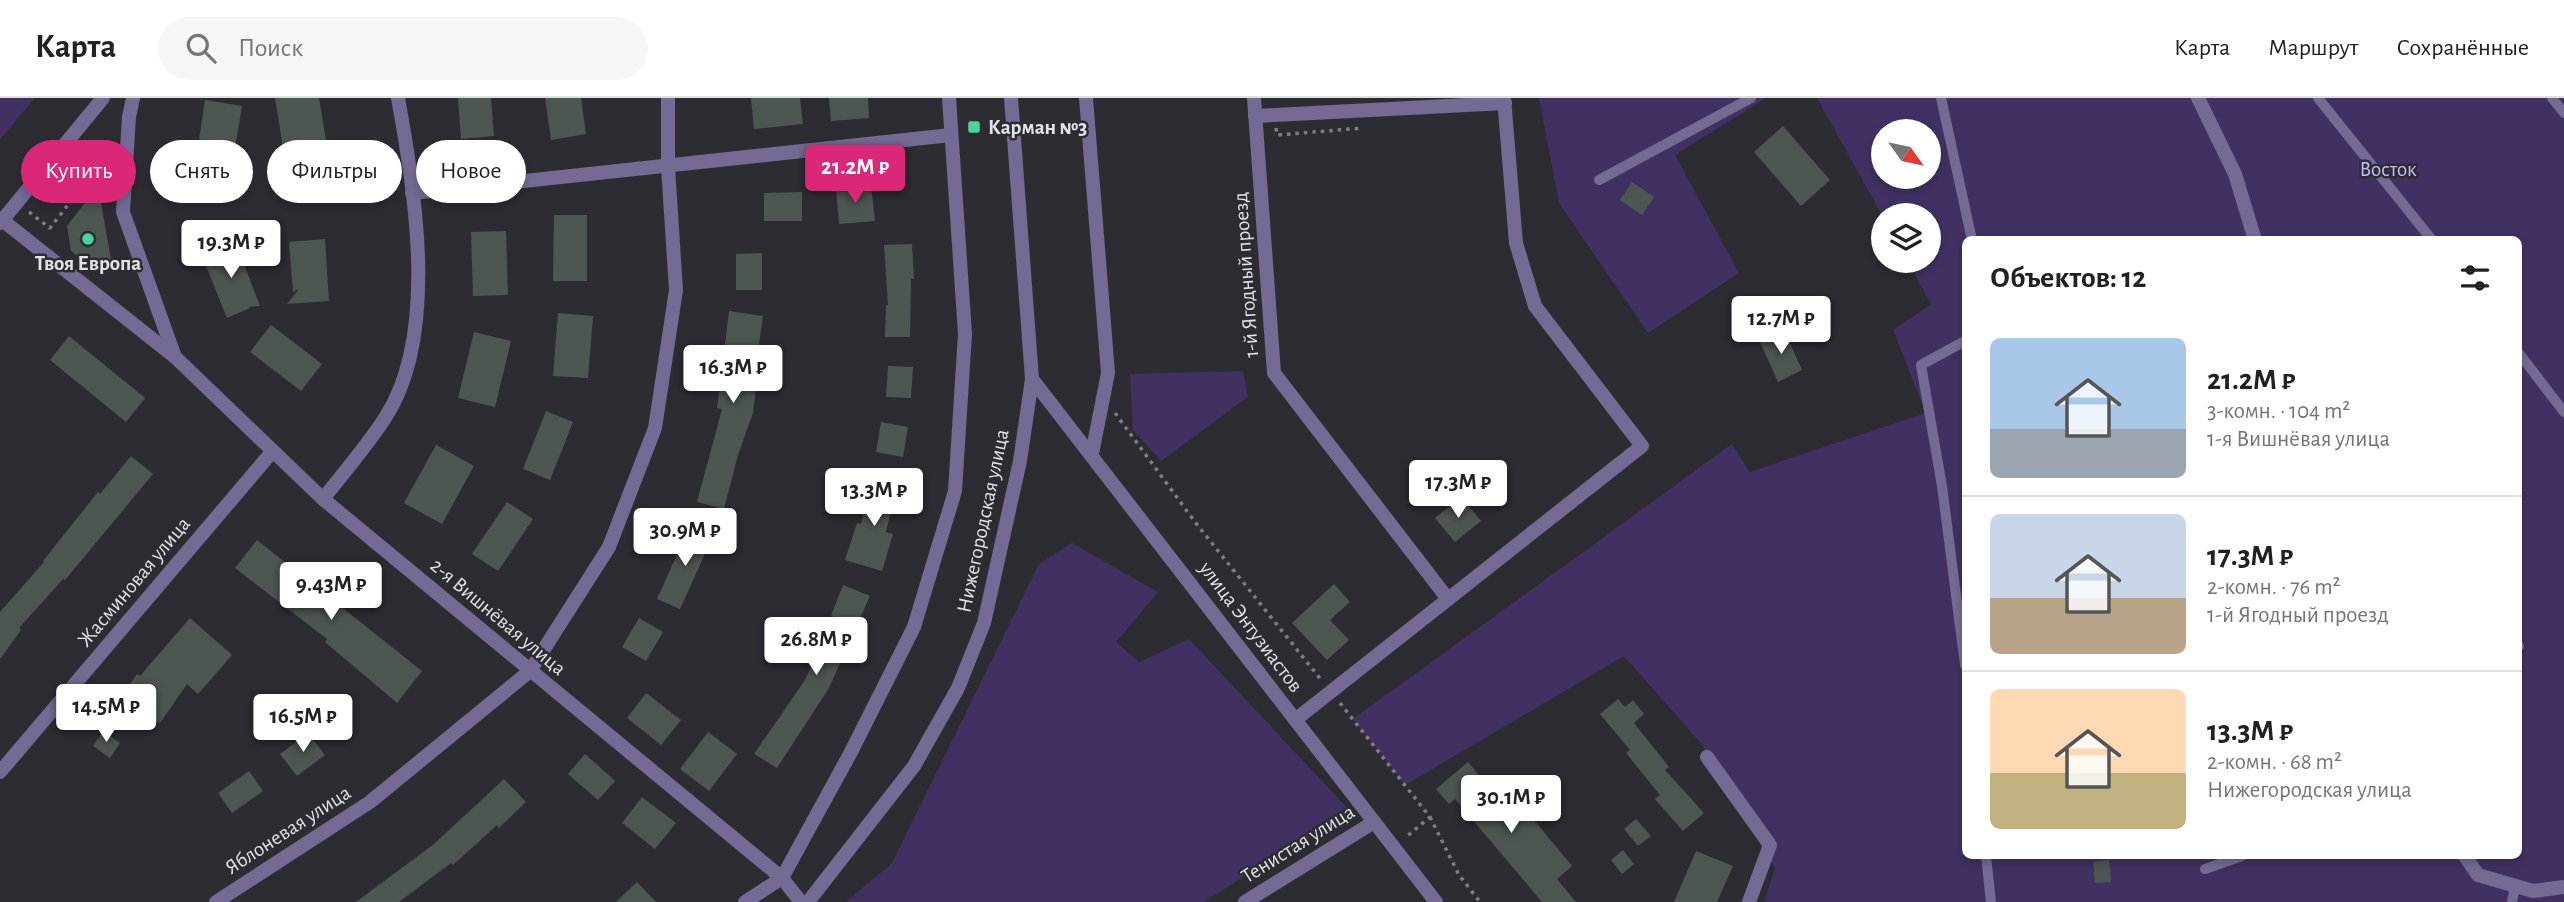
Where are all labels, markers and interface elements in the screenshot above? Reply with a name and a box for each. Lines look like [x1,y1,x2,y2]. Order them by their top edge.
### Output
search box [158,17,648,80]
icon: search [182,29,220,67]
text: Карта [35,31,116,64]
text: Поиск [238,35,303,61]
text: Карта [2174,36,2230,60]
text: Маршрут [2268,36,2358,60]
text: Сохранённые [2396,36,2529,60]
place label: Карман №3 [988,117,1087,138]
marker: Карман №3 [966,119,982,135]
north arrow [1871,119,1941,189]
map controls [1871,119,1941,273]
chip: Купить [21,140,136,203]
chip: Снять [150,140,253,203]
chip: Фильтры [267,140,402,203]
chip: Новое [416,140,526,203]
pin: 21.2M ₽ [790,146,920,205]
text: 21.2M ₽ [821,156,889,179]
park label: Восток [2359,159,2417,180]
street label: 1-й Ягодный проезд [1230,191,1262,359]
button: layers [1871,203,1941,273]
pin: 19.3M ₽ [166,220,296,280]
marker: Твоя Европа [80,231,96,247]
text: 19.3M ₽ [197,231,265,254]
place label: Твоя Европа [35,253,141,274]
icon: filters [2456,259,2494,297]
text: Объектов: 12 [1990,263,2146,293]
pin: 12.7M ₽ [1716,296,1846,356]
text: 12.7M ₽ [1748,307,1814,330]
pin: 16.3M ₽ [668,345,798,405]
text: 16.3M ₽ [699,356,767,379]
text: 21.2M ₽ [2207,365,2295,395]
icon: home [2046,366,2130,450]
text: 3-комн. · 104 m² [2207,400,2350,423]
street label: Нижегородская улица [953,427,1013,615]
text: 1-я Вишнёвая улица [2207,428,2390,451]
pin: 17.3M ₽ [1393,460,1523,520]
pin: 13.3M ₽ [809,468,939,528]
text: 17.3M ₽ [1425,471,1491,494]
text: 13.3M ₽ [841,479,907,502]
pin: 30.9M ₽ [620,508,750,568]
street label: Жасминовая улица [74,513,194,651]
text: 30.9M ₽ [650,519,720,542]
text: 17.3M ₽ [2207,541,2293,571]
icon: home [2046,542,2130,626]
street label: 2-я Вишнёвая улица [426,554,570,680]
street label: улица Энтузиастов [1195,557,1307,696]
pin: 9.43M ₽ [266,562,396,622]
text: 9.43M ₽ [296,573,366,596]
text: 2-комн. · 76 m² [2207,576,2341,599]
text: 1-й Ягодный проезд [2207,604,2389,627]
pin: 26.8M ₽ [751,618,881,677]
text: 26.8M ₽ [780,628,852,651]
pin: 14.5M ₽ [41,684,171,744]
pin: 16.5M ₽ [238,694,368,754]
text: 14.5M ₽ [72,695,140,718]
text: 16.5M ₽ [269,705,337,728]
text: 13.3M ₽ [2207,716,2293,746]
icon: home [2046,717,2130,801]
text: 2-комн. · 68 m² [2207,751,2342,774]
pin: 30.1M ₽ [1446,776,1576,835]
text: Нижегородская улица [2207,779,2412,802]
street label: Яблоневая улица [221,782,355,878]
text: 30.1M ₽ [1477,786,1545,809]
street label: Тенистая улица [1238,801,1359,887]

